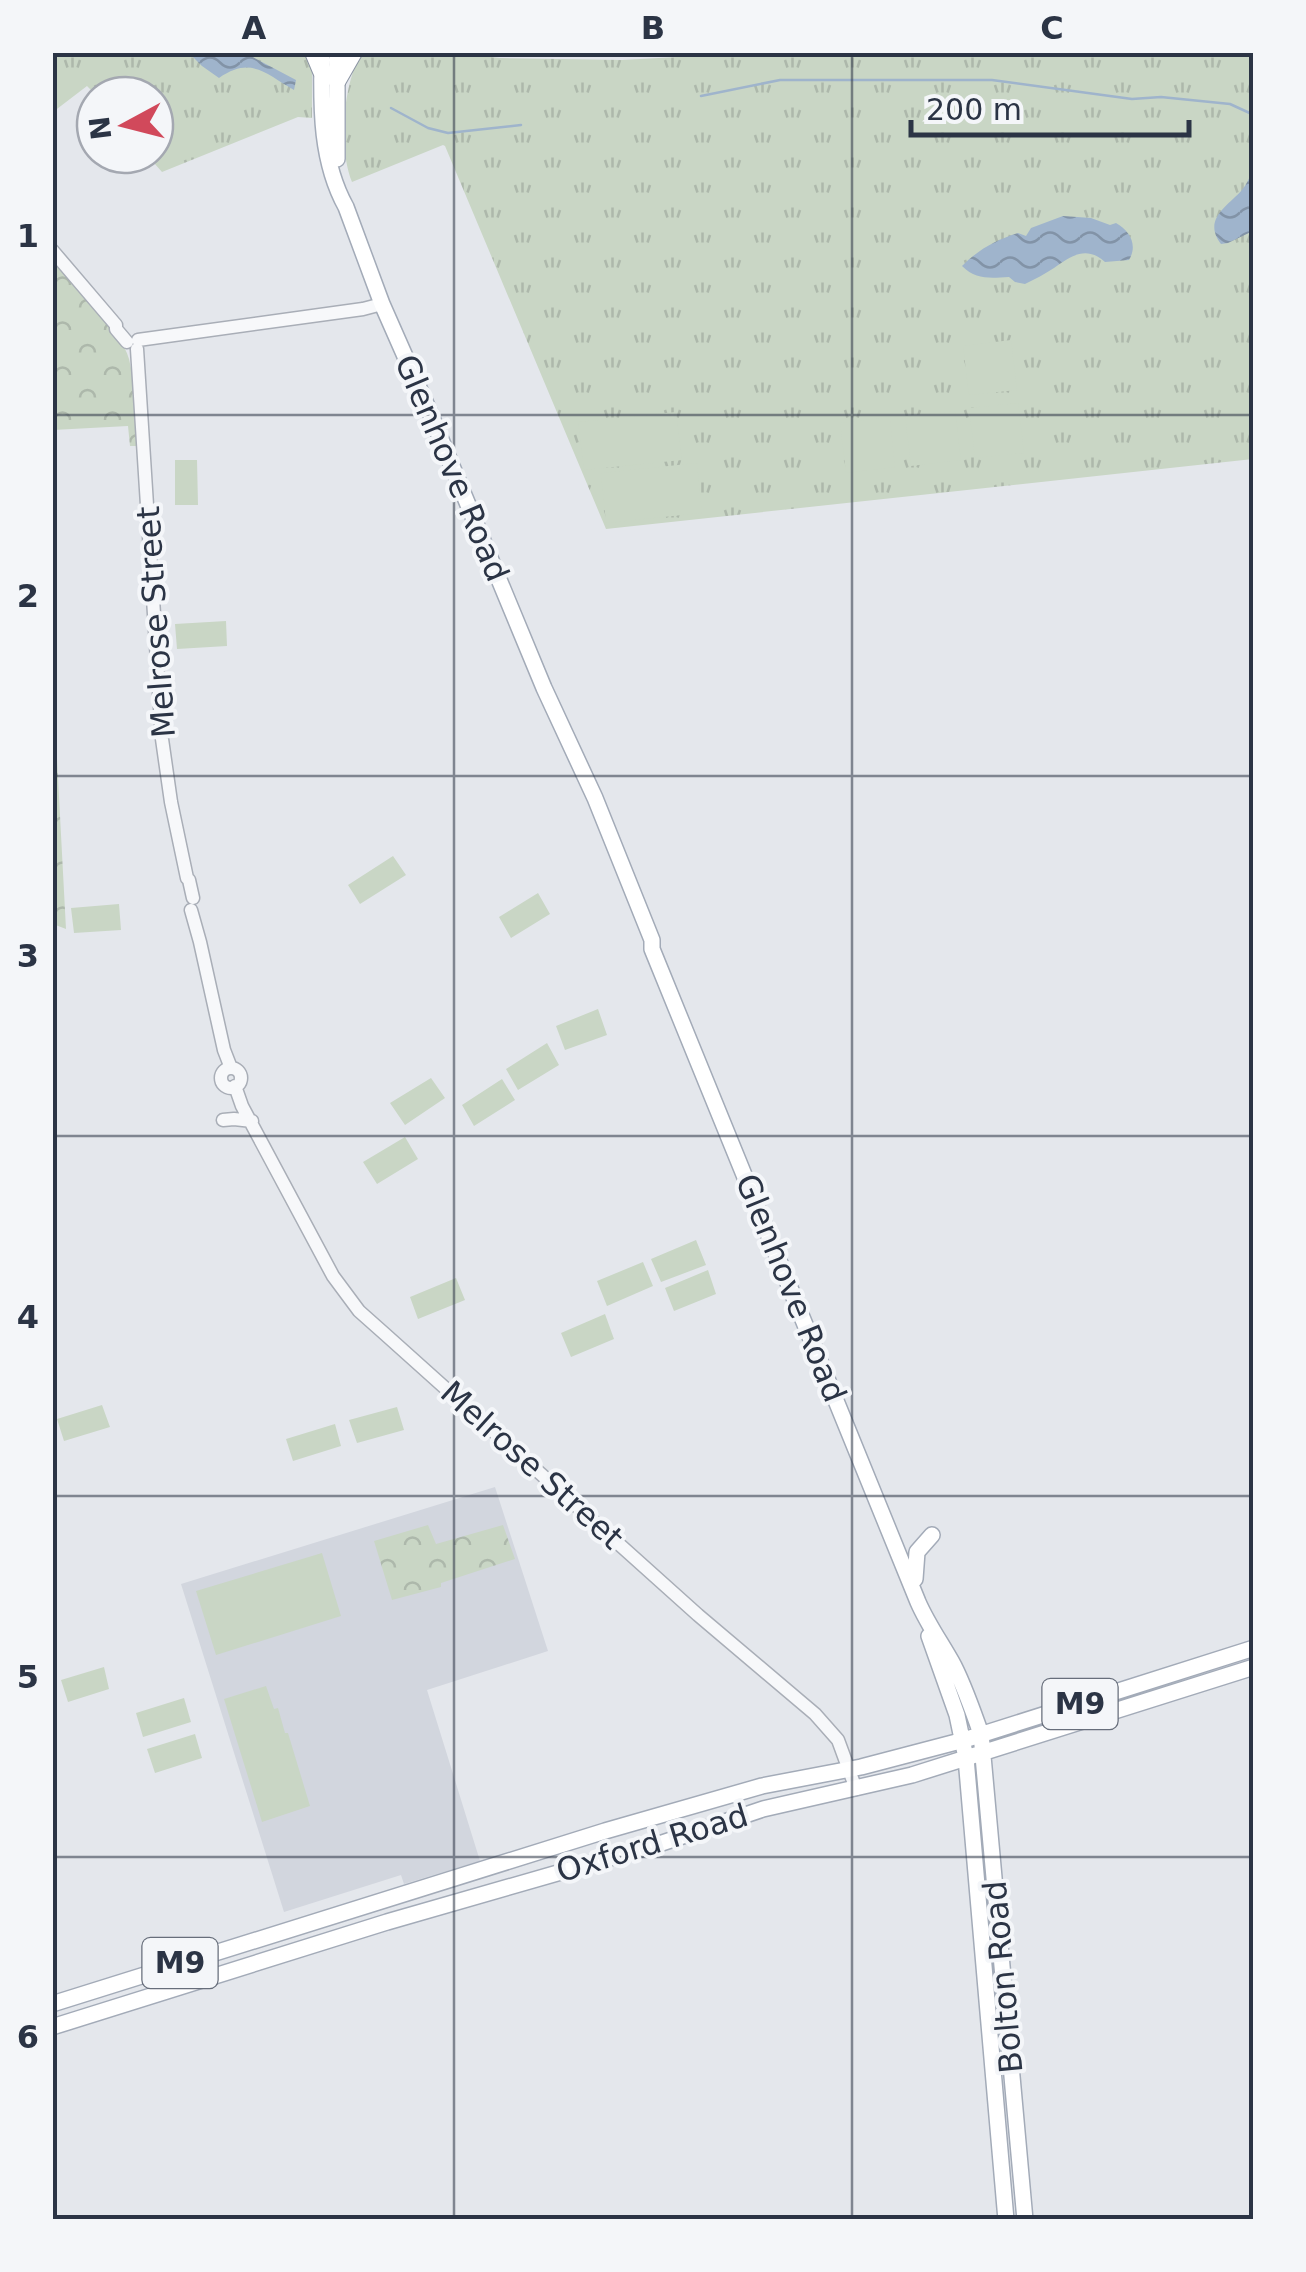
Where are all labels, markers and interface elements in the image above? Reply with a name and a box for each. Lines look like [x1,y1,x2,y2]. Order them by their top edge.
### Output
text: A [242,9,267,47]
text: B [641,9,665,47]
text: C [1040,9,1064,47]
north arrow [75,75,175,175]
scale bar [911,75,1188,137]
text: 200 m [926,92,1022,127]
text: N [83,114,118,142]
text: 1 [17,217,39,255]
street label: Glenhove Road [387,349,517,587]
street label: Melrose Street [129,505,183,739]
text: 2 [17,577,39,615]
text: 3 [17,937,39,975]
street label: Glenhove Road [728,1168,854,1408]
text: 4 [17,1298,39,1336]
street label: Melrose Street [433,1373,631,1557]
text: 5 [17,1658,39,1696]
road number: M9 [1042,1679,1118,1729]
street label: Oxford Road [552,1796,752,1890]
street label: Bolton Road [976,1879,1030,2075]
road number: M9 [142,1938,218,1988]
text: 6 [17,2018,39,2056]

